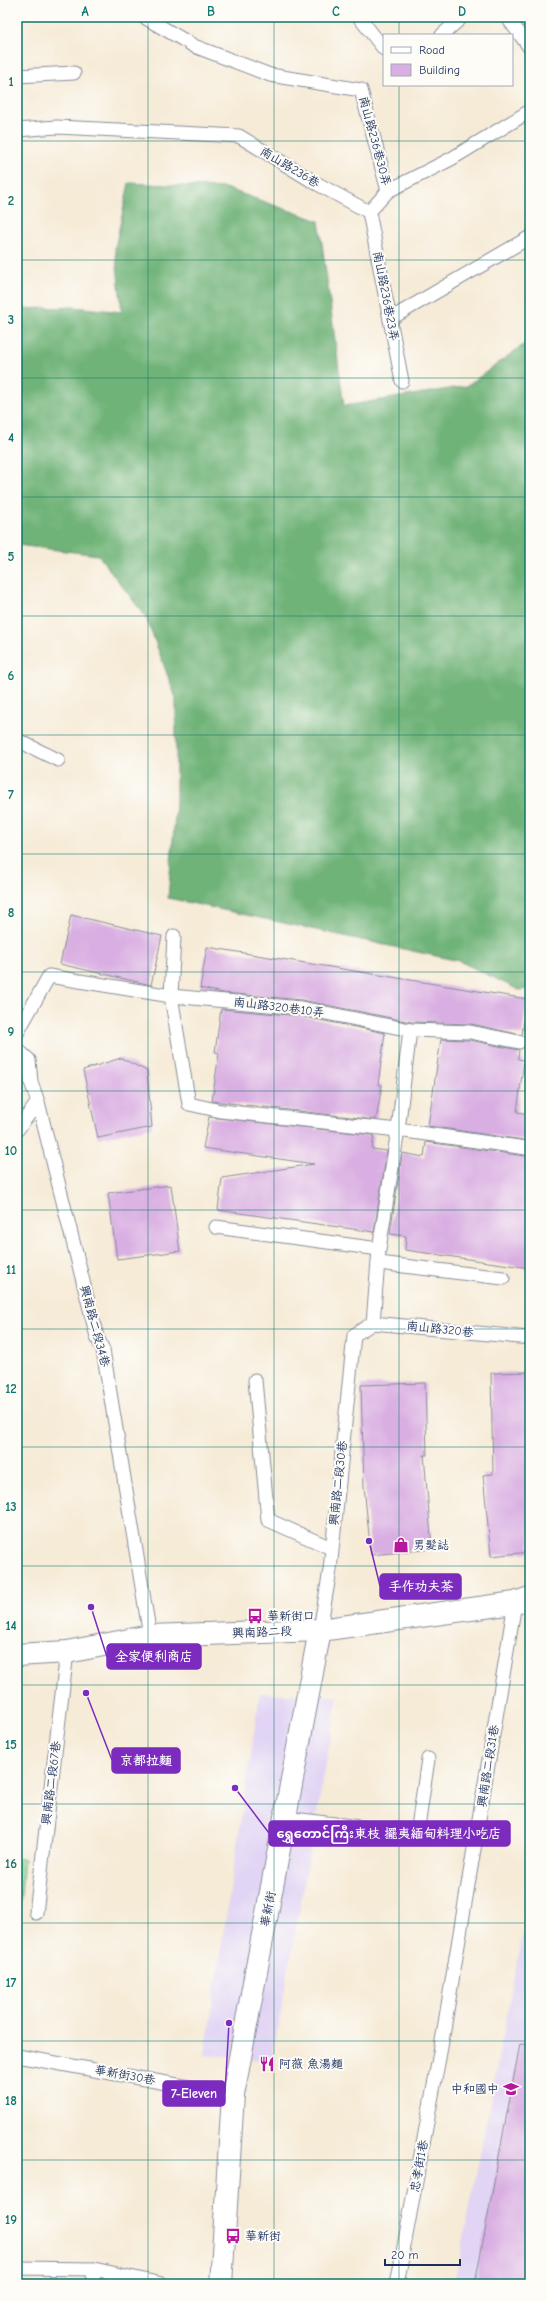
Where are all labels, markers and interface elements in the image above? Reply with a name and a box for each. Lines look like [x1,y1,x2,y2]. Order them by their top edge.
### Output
text: A [81,4,89,19]
text: B [207,4,215,19]
text: C [332,4,340,19]
text: D [458,4,466,19]
legend [383,34,513,86]
text: Road [419,43,445,57]
text: Building [419,63,460,77]
text: 1 [8,74,14,89]
street label: 南山路236巷30弄 [356,95,394,187]
street label: 南山路236巷 [258,144,322,190]
text: 2 [8,193,14,208]
street label: 南山路236巷23弄 [370,250,402,342]
text: 3 [8,312,14,327]
text: 4 [8,430,14,445]
text: 5 [8,549,15,564]
text: 6 [8,668,15,683]
text: 7 [8,787,14,802]
text: 8 [8,905,14,920]
street label: 南山路320巷10弄 [233,994,325,1020]
text: 9 [8,1024,15,1039]
text: 10 [5,1143,17,1158]
text: 11 [6,1262,16,1277]
street label: 興南路二段34巷 [77,1284,113,1368]
street label: 南山路320巷 [406,1319,474,1339]
text: 12 [5,1381,17,1396]
street label: 興南路二段30巷 [327,1440,349,1526]
text: 13 [5,1499,17,1514]
shop icon: 男髮誌 [392,1536,410,1554]
place label: 男髮誌 [413,1538,449,1552]
callout: 手作功夫茶 [380,1574,461,1599]
text: 手作功夫茶 [388,1579,454,1594]
bus stop icon: 華新街口 [246,1607,264,1625]
place label: 華新街口 [267,1609,315,1623]
text: 14 [5,1618,17,1633]
street label: 興南路二段 [232,1624,292,1640]
callout: 全家便利商店 [107,1644,201,1669]
text: 全家便利商店 [115,1649,193,1664]
street label: 興南路二段31巷 [475,1724,501,1808]
text: 15 [5,1737,17,1752]
street label: 興南路二段67巷 [39,1740,63,1826]
callout: 京都拉麵 [112,1748,180,1773]
text: 京都拉麵 [120,1753,172,1768]
callout: ရွှေတောင်ကြီး東枝 擺夷緬甸料理小吃店 [269,1821,510,1846]
text: ရွှေတောင်ကြီး東枝 擺夷緬甸料理小吃店 [276,1824,502,1844]
text: 16 [5,1856,17,1871]
street label: 華新街 [258,1890,278,1928]
text: 17 [6,1975,17,1990]
restaurant icon: 阿薇 魚湯麵 [258,2055,276,2073]
place label: 阿薇 魚湯麵 [279,2057,343,2071]
street label: 華新街30巷 [94,2063,156,2087]
school or university icon: 中和國中 [502,2080,520,2098]
callout: 7-Eleven [163,2081,225,2106]
place label: 中和國中 [451,2082,499,2096]
text: 7-Eleven [171,2086,217,2101]
text: 18 [5,2093,17,2108]
street label: 忠孝街1巷 [408,2139,430,2193]
text: 19 [5,2212,17,2227]
bus stop icon: 華新街 [224,2227,242,2245]
place label: 華新街 [245,2229,281,2243]
scale bar [385,2241,460,2267]
text: 20 m [391,2248,419,2262]

